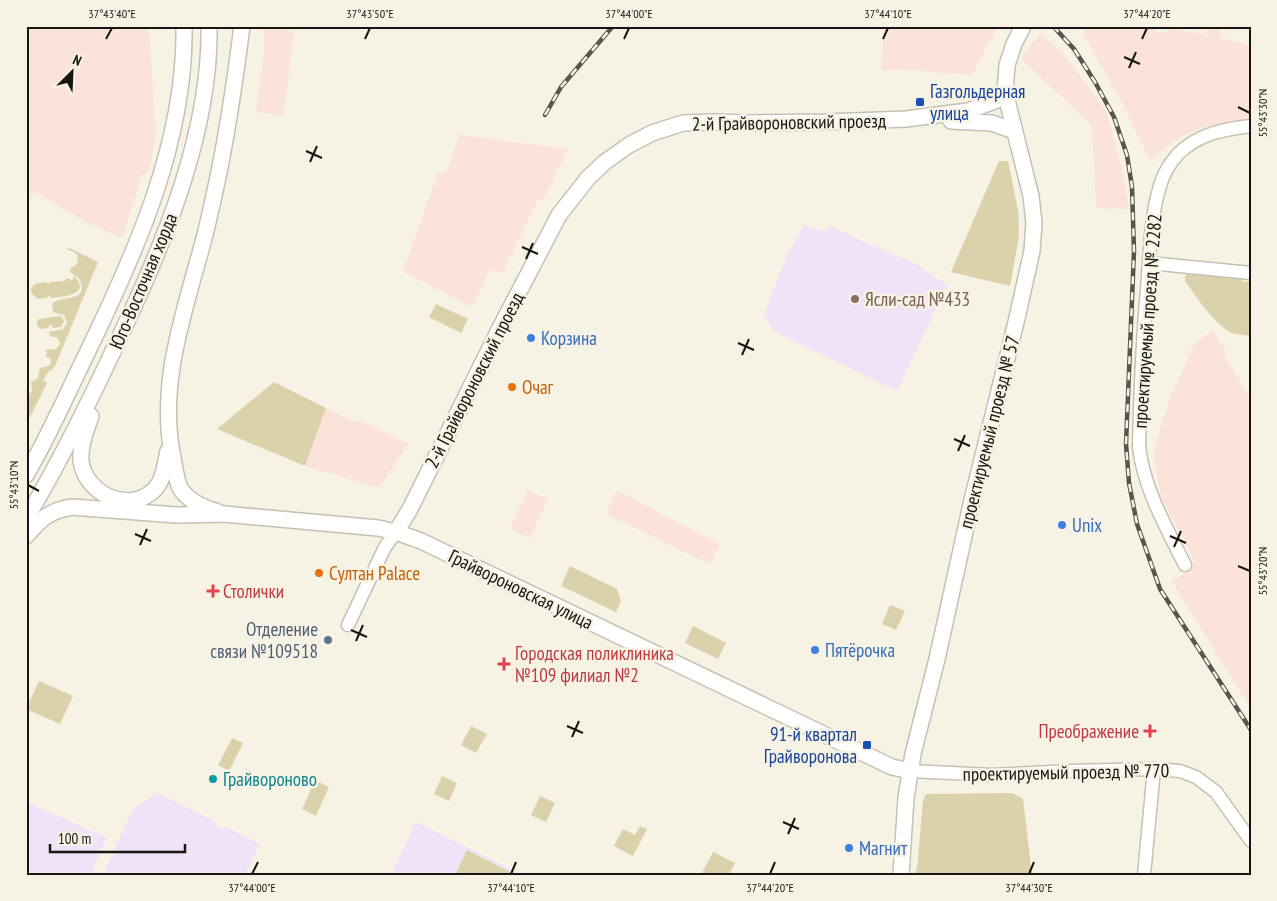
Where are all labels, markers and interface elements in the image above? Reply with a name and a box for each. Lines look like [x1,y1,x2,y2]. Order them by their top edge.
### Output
text: 37°43'40"E [88,6,136,21]
text: 37°43'50"E [346,6,394,21]
text: 37°44'00"E [605,6,653,21]
text: 37°44'10"E [864,6,912,21]
text: 37°44'20"E [1123,6,1171,21]
north arrow [48,48,98,98]
text: N [70,50,84,70]
place label: Газгольдерная улица [930,79,1025,125]
text: 55°43'30"N [1255,89,1270,137]
marker: Газгольдерная улица [914,96,926,108]
street label: 2-й Грайвороновский проезд [692,108,887,136]
street label: Юго-Восточная хорда [104,209,182,353]
street label: проектируемый проезд № 2282 [1128,213,1166,429]
street label: 2-й Грайвороновский проезд [419,287,529,472]
place label: Ясли-сад №433 [865,287,970,311]
marker: Ясли-сад №433 [849,293,861,305]
place label: Корзина [541,326,597,350]
marker: Корзина [525,332,537,344]
street label: проектируемый проезд № 57 [953,333,1025,531]
place label: Очаг [522,375,554,399]
marker: Очаг [506,381,518,393]
text: 55°43'10"N [6,461,21,509]
place label: Unix [1072,513,1102,537]
marker: Unix [1056,519,1068,531]
street label: Грайвороновская улица [445,544,597,634]
text: 55°43'20"N [1255,547,1270,595]
place label: Султан Palace [329,561,420,585]
marker: Султан Palace [313,567,325,579]
place label: Столички [223,579,284,603]
marker: Столички [207,585,219,597]
place label: Отделение связи №109518 [210,617,318,663]
marker: Отделение связи №109518 [322,634,334,646]
place label: Пятёрочка [825,638,895,662]
place label: Городская поликлиника №109 филиал №2 [515,641,674,687]
marker: Пятёрочка [809,644,821,656]
marker: Городская поликлиника №109 филиал №2 [497,657,511,671]
place label: Преображение [1038,719,1139,743]
place label: 91-й квартал Грайворонова [764,722,857,768]
marker: Преображение [1143,724,1157,738]
marker: 91-й квартал Грайворонова [861,739,873,751]
street label: проектируемый проезд № 770 [962,758,1170,786]
place label: Грайвороново [223,767,317,791]
marker: Грайвороново [207,773,219,785]
scale bar [50,821,185,853]
text: 100 m [58,829,91,848]
place label: Магнит [859,836,908,860]
marker: Магнит [843,842,855,854]
text: 37°44'00"E [228,880,276,895]
text: 37°44'10"E [487,880,535,895]
text: 37°44'20"E [746,880,794,895]
text: 37°44'30"E [1005,880,1053,895]

